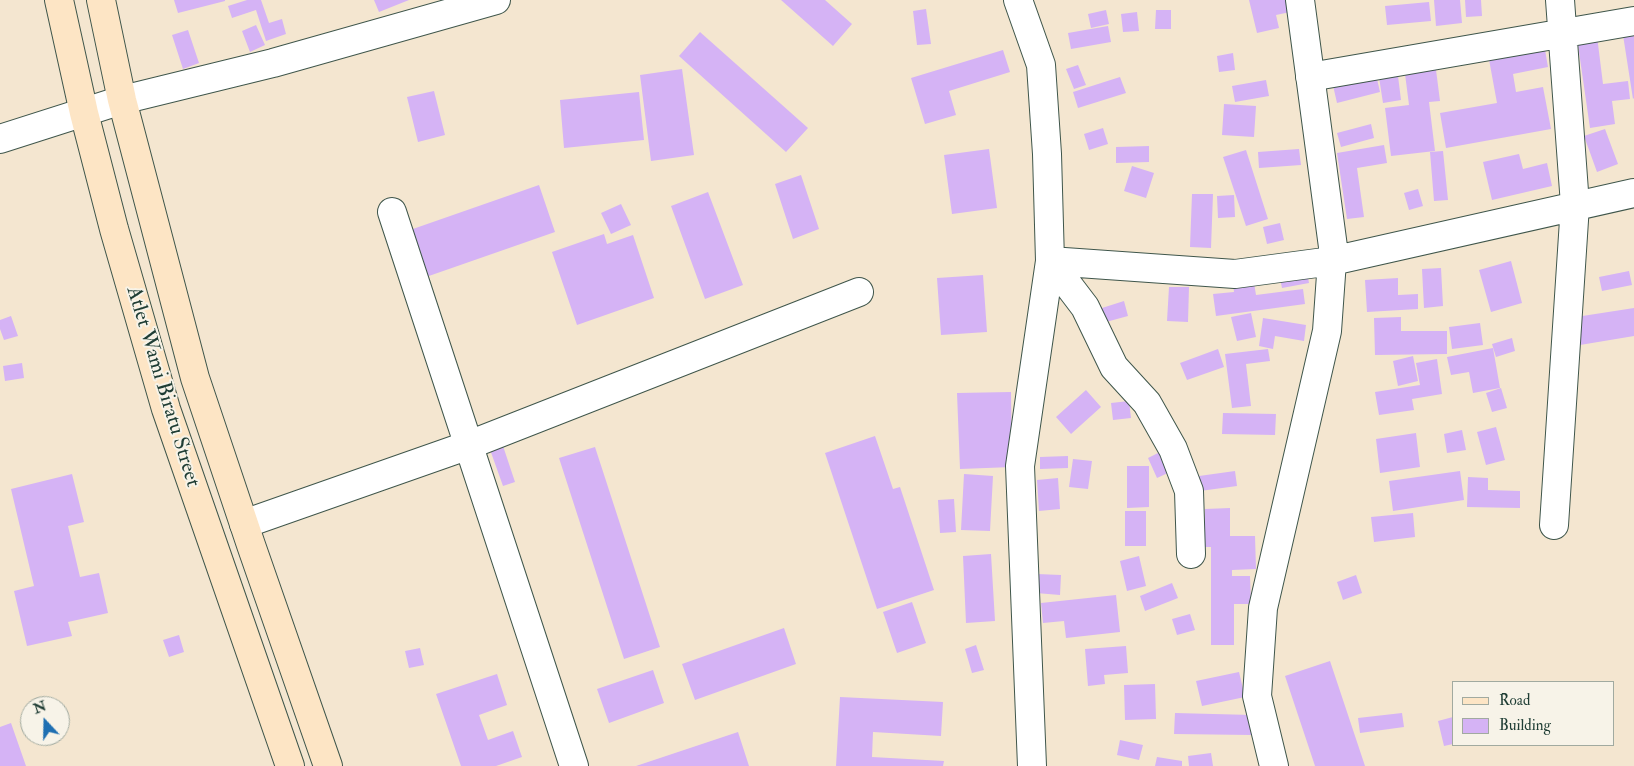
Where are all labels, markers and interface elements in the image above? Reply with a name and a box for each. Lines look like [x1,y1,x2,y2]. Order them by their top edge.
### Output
street label: Atlet Wami Biratu Street [119,284,205,490]
legend [1452,681,1614,746]
text: Road [1499,691,1530,710]
north arrow [20,696,70,746]
text: N [31,697,49,718]
text: Building [1499,716,1551,735]

